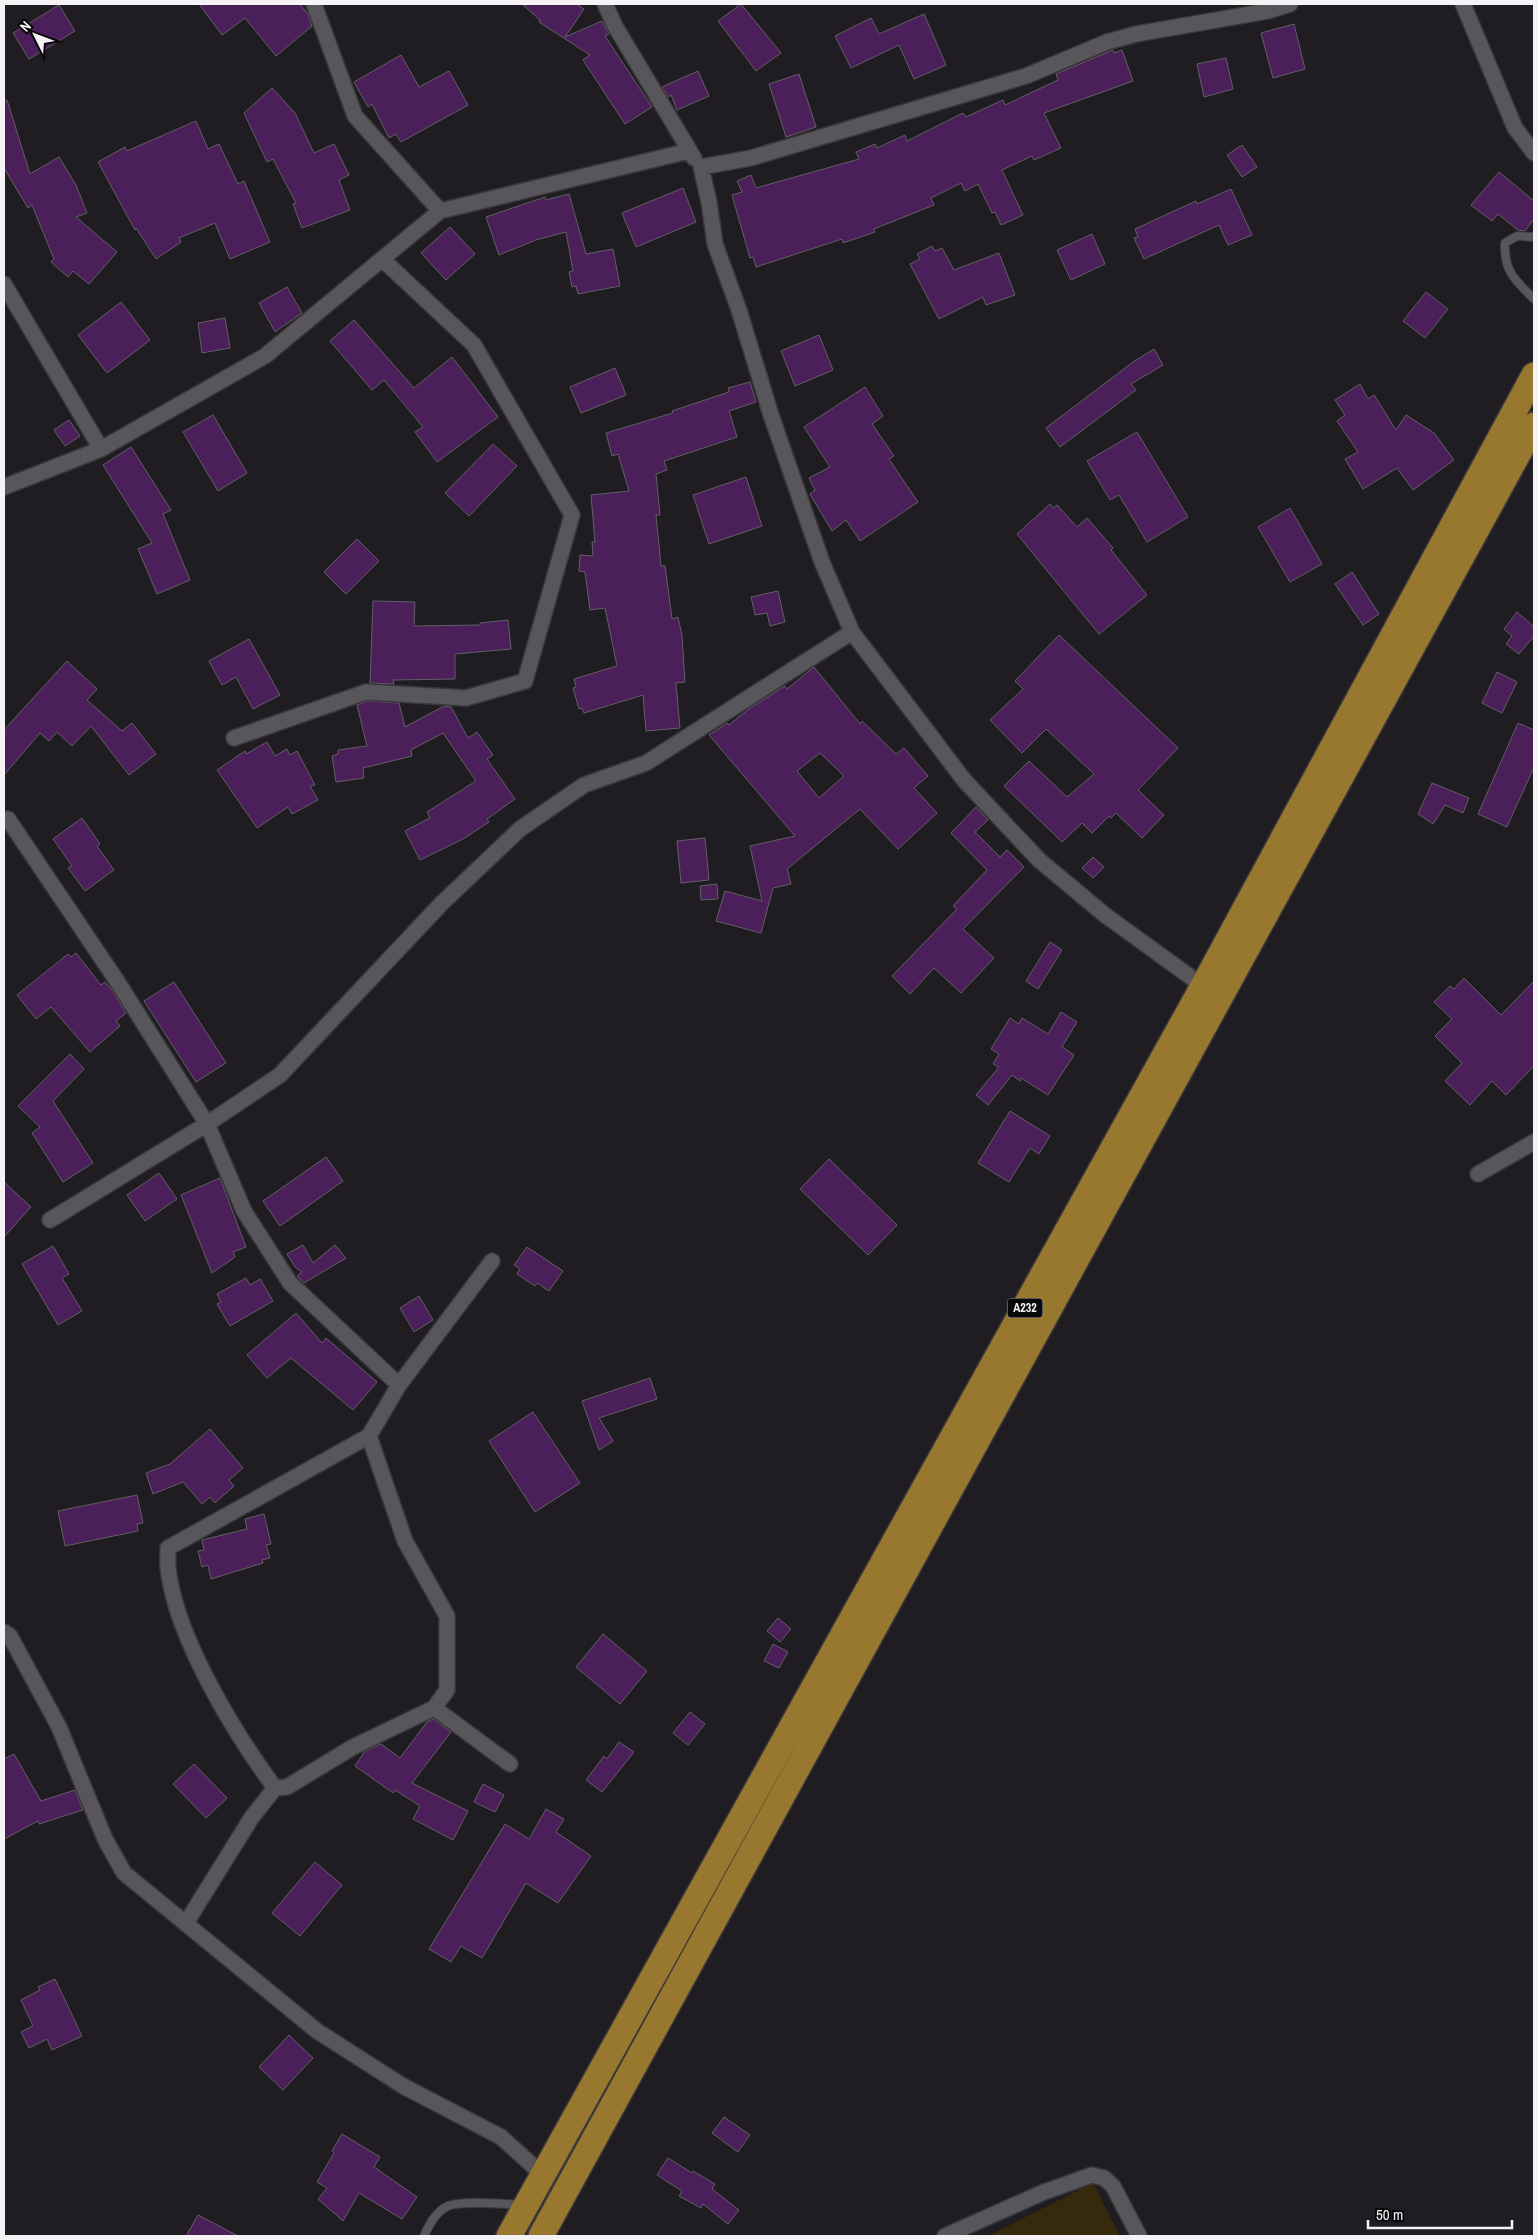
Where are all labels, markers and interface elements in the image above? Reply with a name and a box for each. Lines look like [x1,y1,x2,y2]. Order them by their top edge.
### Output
north arrow [10,10,60,60]
text: N [16,17,35,35]
road number: A232 [1008,1299,1042,1318]
scale bar [1368,2198,1512,2230]
text: 50 m [1376,2204,1403,2225]

